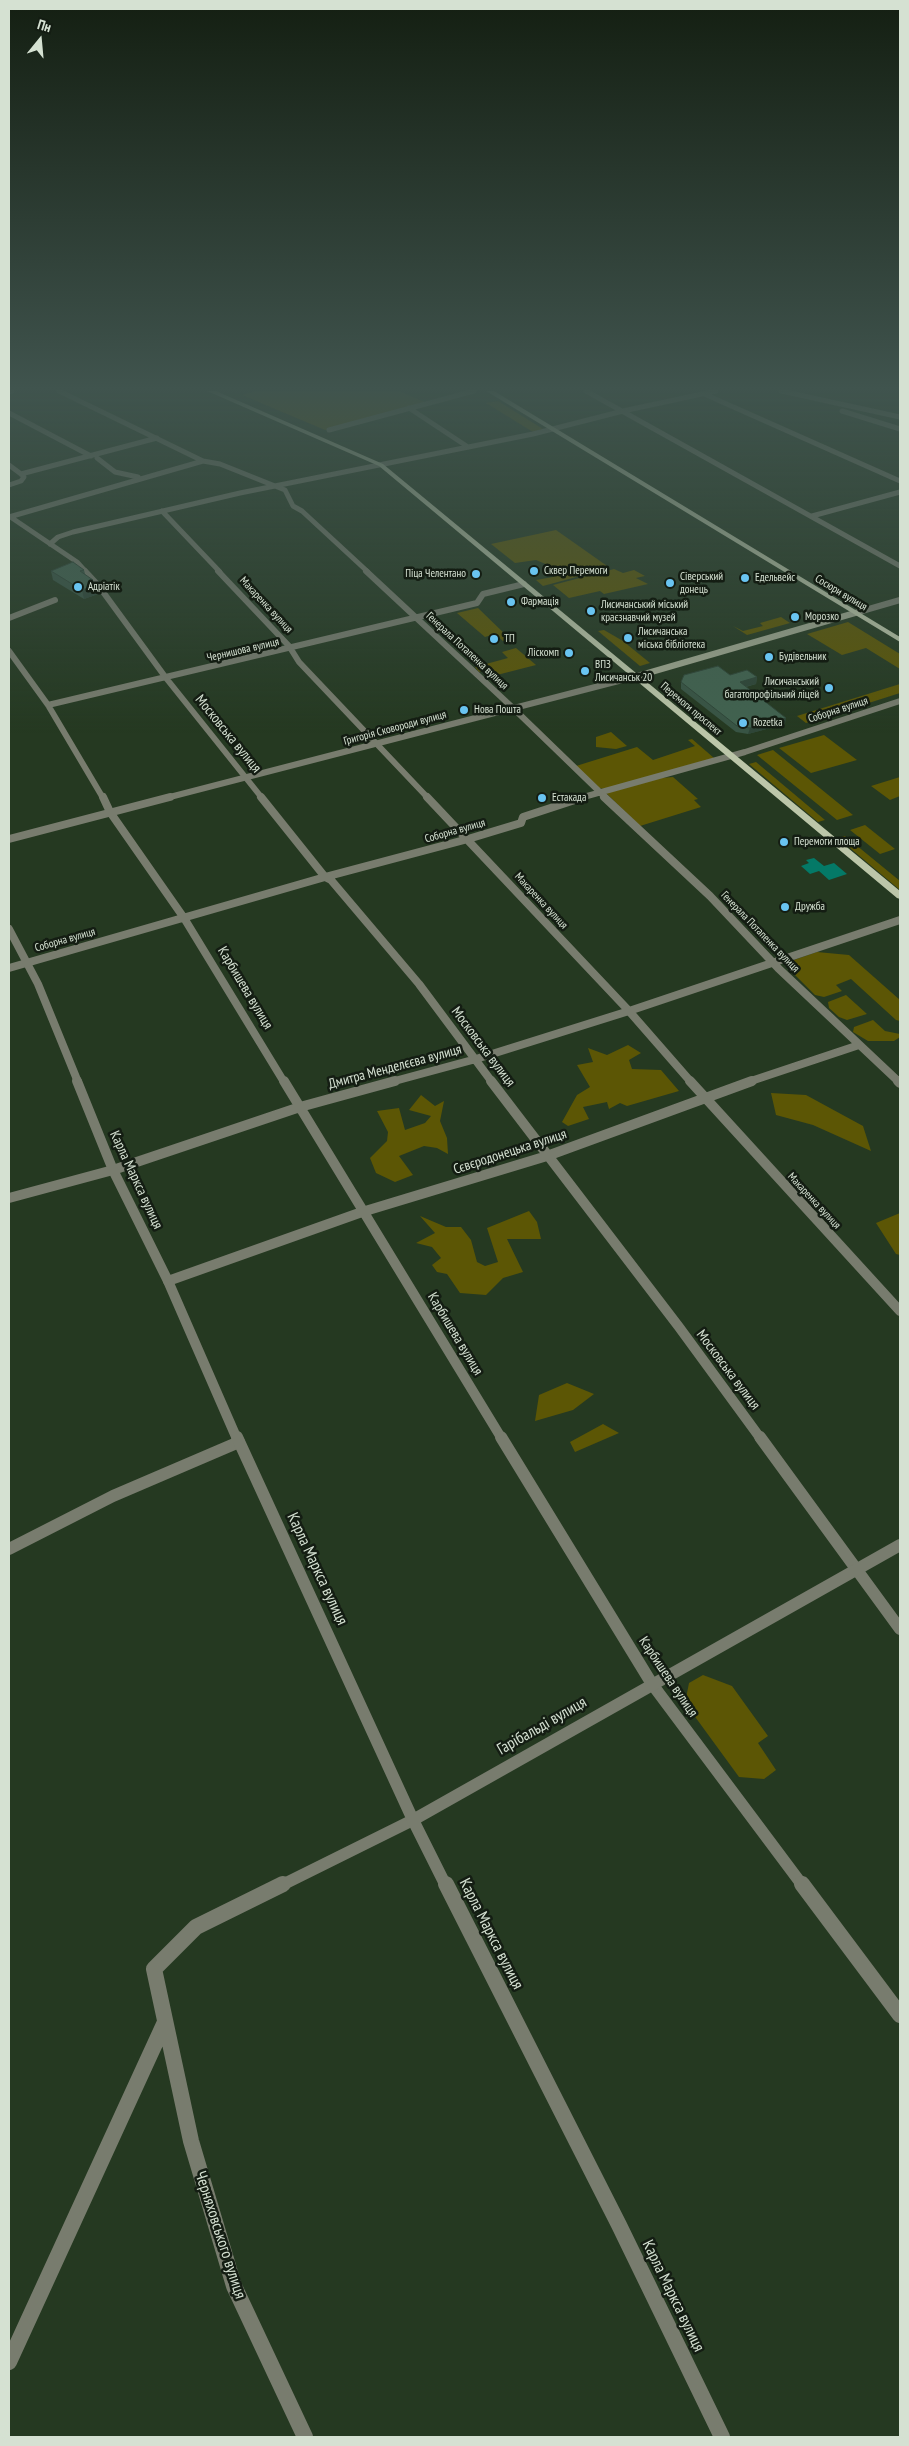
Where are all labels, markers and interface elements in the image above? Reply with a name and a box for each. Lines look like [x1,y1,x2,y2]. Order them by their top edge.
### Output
north arrow [15,15,65,65]
text: Пн [35,15,54,36]
place label: Сквер Перемоги [544,564,608,578]
marker: Сквер Перемоги [528,565,540,577]
place label: Піца Челентано [405,567,466,581]
marker: Піца Челентано [470,568,482,580]
place label: Сіверський донець [680,570,723,596]
place label: Едельвейс [755,571,795,585]
marker: Едельвейс [739,572,751,584]
street label: Сосюри вулиця [812,572,870,614]
street label: Макаренка вулиця [237,574,295,636]
marker: Сіверський донець [664,577,676,589]
place label: Адріатік [88,580,120,594]
marker: Адріатік [72,581,84,593]
place label: Фармація [521,595,559,609]
marker: Фармація [505,596,517,608]
place label: Лисичанський міський краєзнавчий музей [601,598,688,624]
marker: Лисичанський міський краєзнавчий музей [585,605,597,617]
street label: Генерала Потапенка вулиця [423,610,511,692]
place label: Морозко [805,610,839,624]
marker: Морозко [789,611,801,623]
place label: Лисичанська мiська бiблiотека [638,625,705,651]
place label: ТП [504,632,515,646]
marker: Лисичанська мiська бiблiотека [622,632,634,644]
marker: ТП [488,633,500,645]
street label: Чернишова вулиця [206,635,280,665]
place label: Ліскомп [528,646,559,660]
marker: Ліскомп [563,647,575,659]
place label: Будівельник [779,650,826,664]
marker: Будівельник [763,651,775,663]
place label: ВПЗ Лисичанськ 20 [595,658,652,684]
marker: ВПЗ Лисичанськ 20 [579,665,591,677]
place label: Лисичанський багатопрофільний ліцей [725,675,819,701]
street label: Перемоги проспект [658,680,724,738]
marker: Лисичанський багатопрофільний ліцей [823,682,835,694]
street label: Московська вулиця [191,692,265,776]
street label: Соборна вулиця [806,694,870,726]
place label: Нова Пошта [474,703,521,717]
marker: Нова Пошта [458,704,470,716]
street label: Григорія Сковороди вулиця [342,708,448,748]
place label: Rozetka [753,716,783,730]
marker: Rozetka [737,717,749,729]
place label: Естакада [552,791,586,805]
marker: Естакада [536,792,548,804]
street label: Соборна вулиця [423,816,487,846]
place label: Перемоги площа [794,835,860,849]
marker: Перемоги площа [778,836,790,848]
street label: Макаренка вулиця [512,870,570,932]
street label: Генерала Потапенка вулиця [718,889,802,975]
place label: Дружба [795,900,825,914]
marker: Дружба [779,901,791,913]
street label: Соборна вулиця [33,925,97,955]
street label: Карбишева вулиця [214,944,276,1032]
street label: Московська вулиця [448,1004,518,1090]
street label: Дмитра Менделєєва вулиця [327,1041,463,1093]
street label: Сєвєродонецька вулиця [451,1126,569,1178]
street label: Карла Маркса вулиця [106,1128,166,1232]
street label: Макаренка вулиця [785,1170,843,1232]
street label: Карбишева вулиця [424,1290,486,1378]
street label: Московська вулиця [693,1327,763,1413]
street label: Карла Маркса вулиця [283,1510,351,1628]
street label: Карбишева вулиця [635,1634,701,1720]
street label: Гарібальді вулиця [494,1693,590,1759]
street label: Карла Маркса вулиця [455,1875,527,1993]
street label: Черняховського вулиця [190,2169,250,2301]
street label: Карла Маркса вулиця [638,2237,708,2355]

